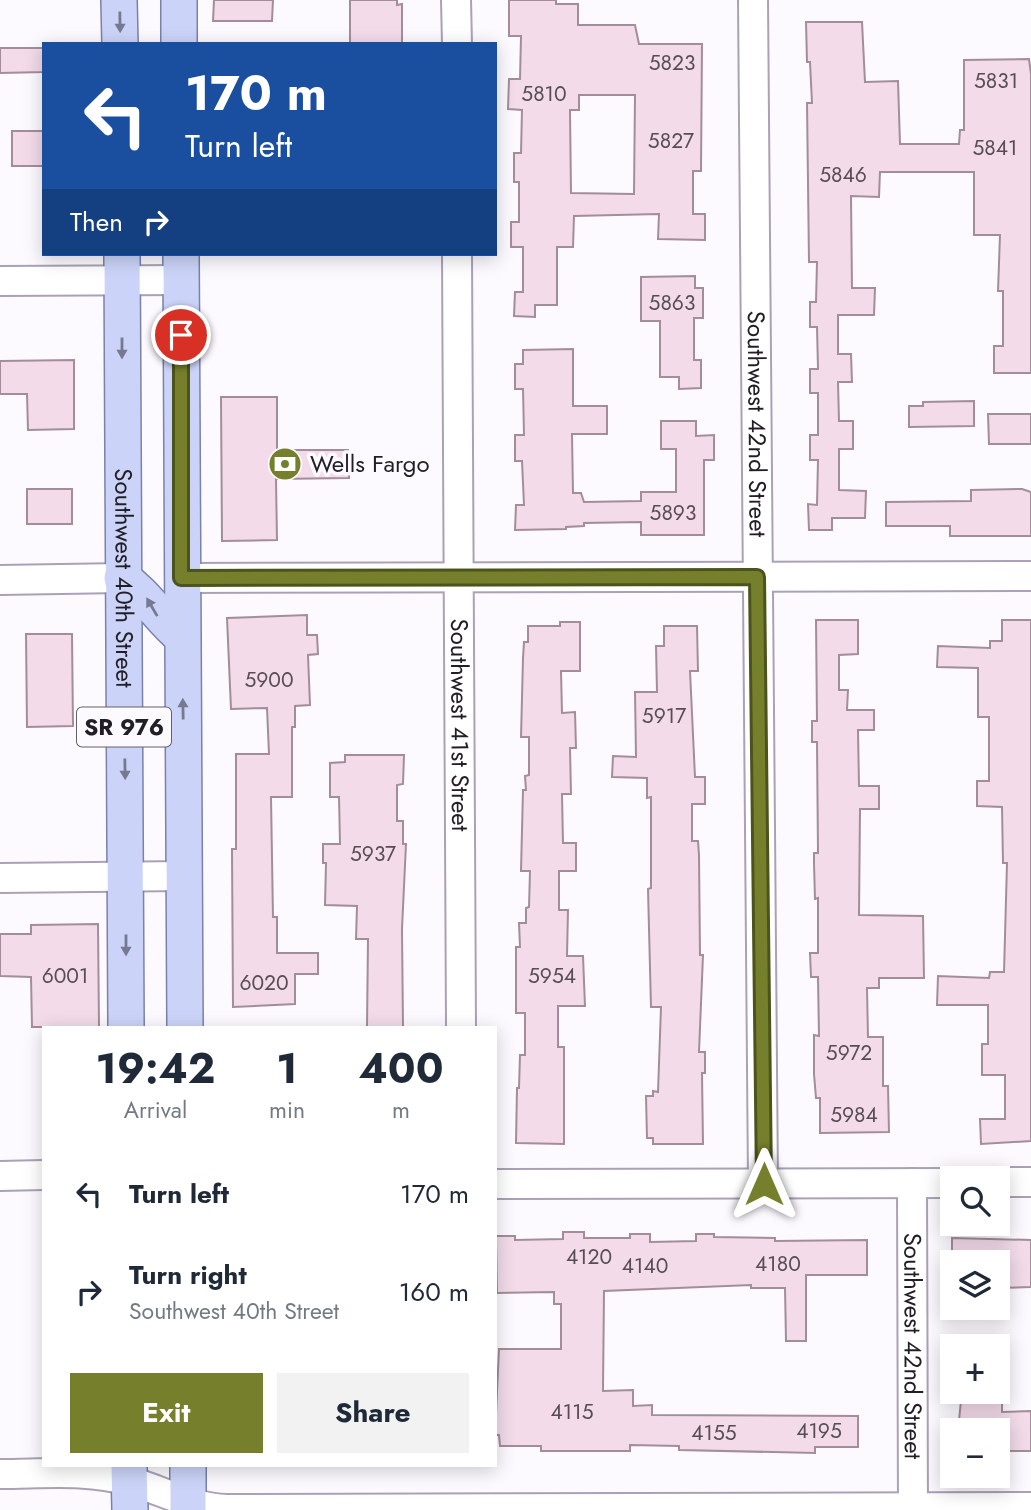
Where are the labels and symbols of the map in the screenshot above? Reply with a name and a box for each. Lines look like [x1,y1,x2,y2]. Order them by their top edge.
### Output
one-way arrow [114,11,126,33]
house number: 5823 [649,48,695,78]
house number: 5831 [974,66,1018,96]
house number: 5810 [521,79,567,109]
house number: 5827 [648,126,694,156]
house number: 5841 [972,133,1018,163]
house number: 5846 [819,160,867,190]
house number: 5863 [649,288,695,318]
pin [151,305,211,365]
street label: Southwest 42nd Street [739,311,776,538]
one-way arrow [116,337,128,359]
bank icon: Wells Fargo [266,445,304,483]
place label: Wells Fargo [310,446,430,481]
street label: Southwest 40th Street [106,468,142,688]
house number: 5893 [650,498,696,528]
one-way arrow [146,597,158,616]
street label: Southwest 41st Street [442,618,478,832]
house number: 5900 [244,665,294,695]
one-way arrow [177,698,188,720]
house number: 5917 [642,701,686,731]
road number: SR 976 [77,708,171,747]
one-way arrow [119,758,130,780]
house number: 5937 [350,839,396,869]
one-way arrow [120,934,132,956]
house number: 6001 [42,961,88,991]
house number: 5954 [528,961,576,991]
house number: 6020 [239,968,289,998]
house number: 5972 [826,1038,872,1068]
house number: 5984 [830,1100,878,1130]
position arrow [727,1147,801,1221]
street label: Southwest 42nd Street [895,1233,931,1460]
house number: 4120 [566,1242,612,1272]
house number: 4180 [755,1249,801,1279]
house number: 4140 [622,1251,668,1281]
house number: 4115 [551,1397,594,1427]
house number: 4195 [796,1416,842,1446]
house number: 4155 [691,1418,737,1448]

